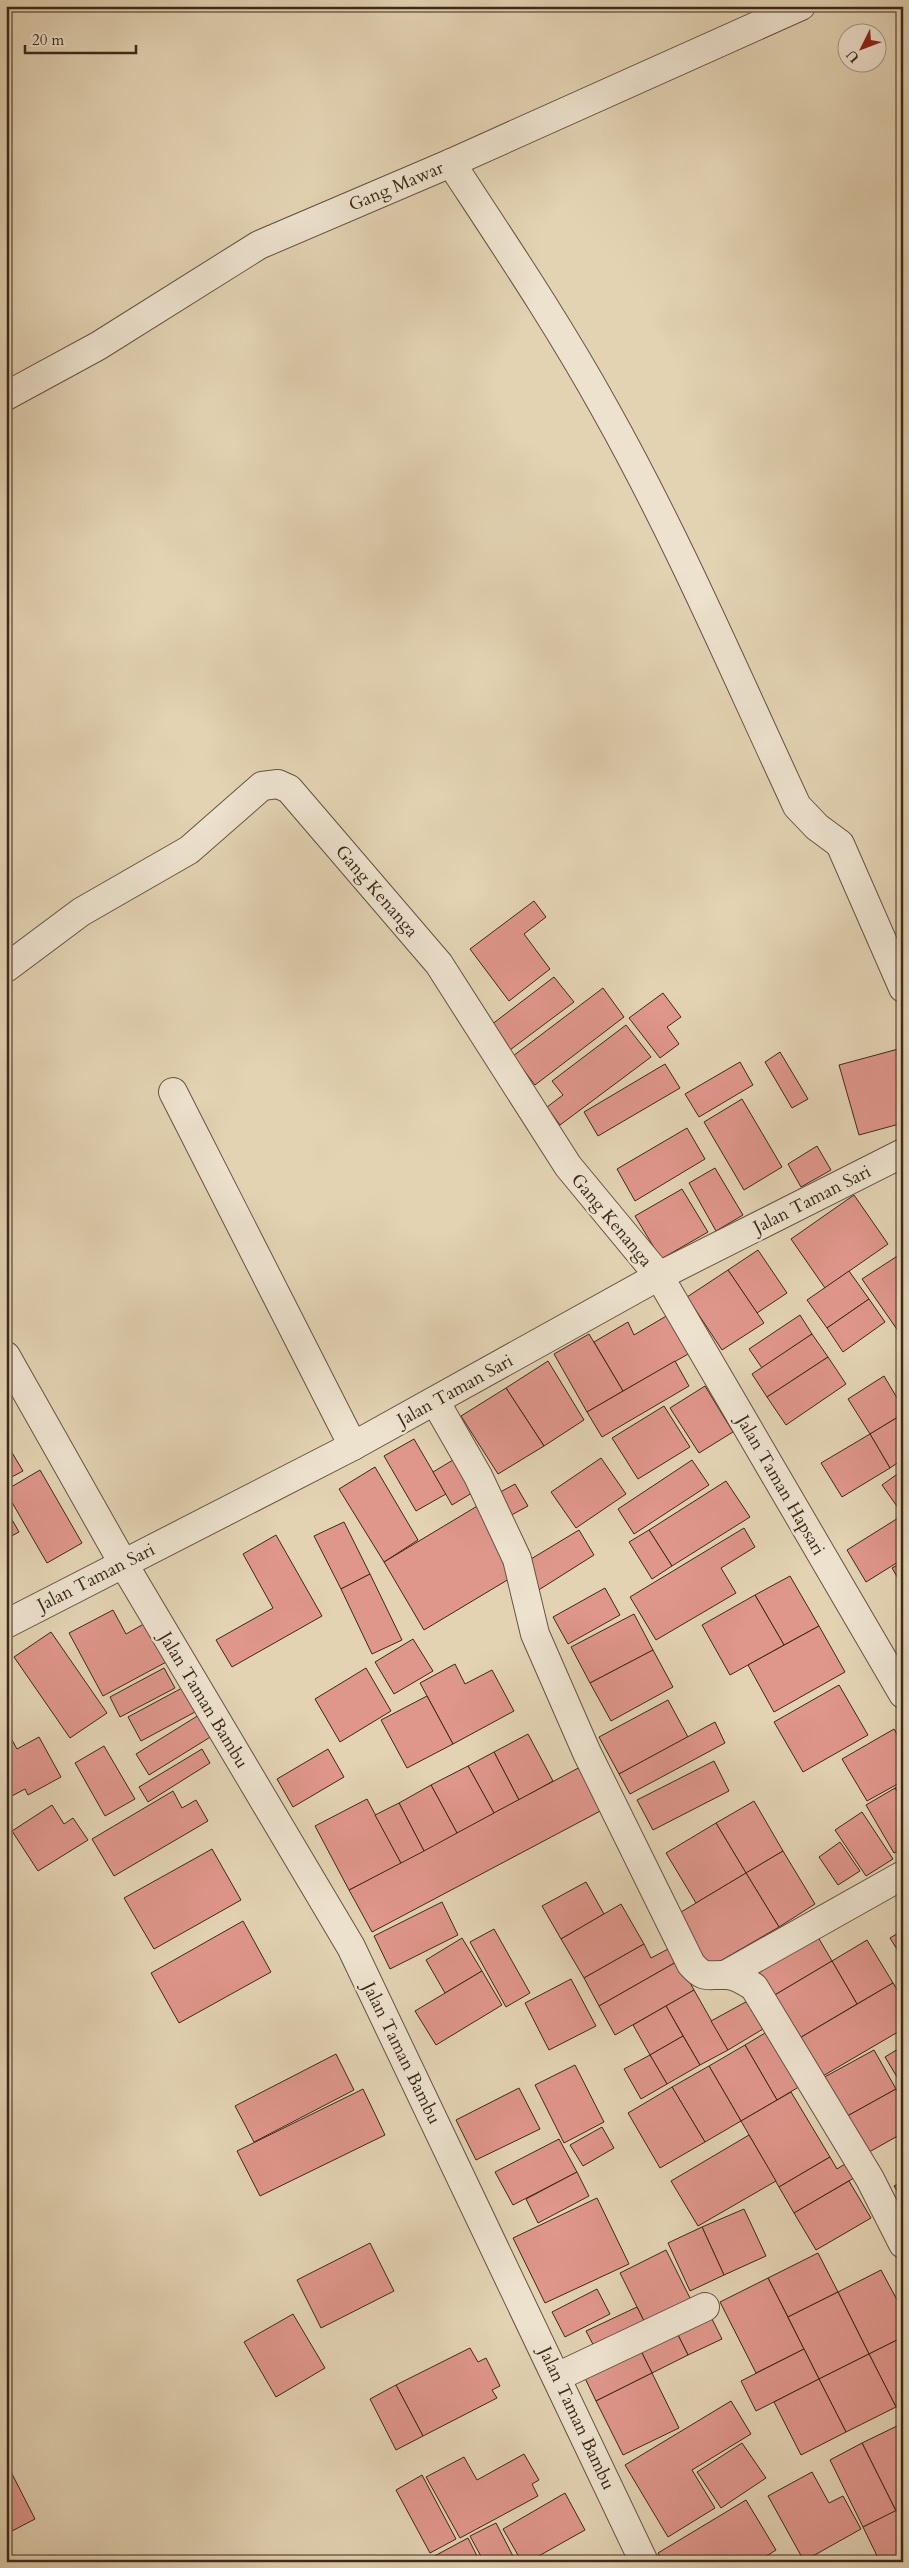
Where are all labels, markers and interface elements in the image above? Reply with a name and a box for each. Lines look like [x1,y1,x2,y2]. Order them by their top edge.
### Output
scale bar [25,22,136,54]
north arrow [836,22,886,72]
text: 20 m [32,30,64,50]
text: U [841,45,864,67]
street label: Gang Mawar [345,155,448,218]
street label: Gang Kenanga [330,840,424,943]
street label: Jalan Taman Sari [747,1159,875,1241]
street label: Gang Kenanga [565,1168,658,1273]
street label: Jalan Taman Sari [390,1348,518,1434]
street label: Jalan Taman Hapsari [729,1408,831,1560]
street label: Jalan Taman Sari [31,1537,159,1619]
street label: Jalan Taman Bambu [151,1625,254,1773]
street label: Jalan Taman Bambu [355,1975,447,2129]
street label: Jalan Taman Bambu [531,2340,621,2494]

